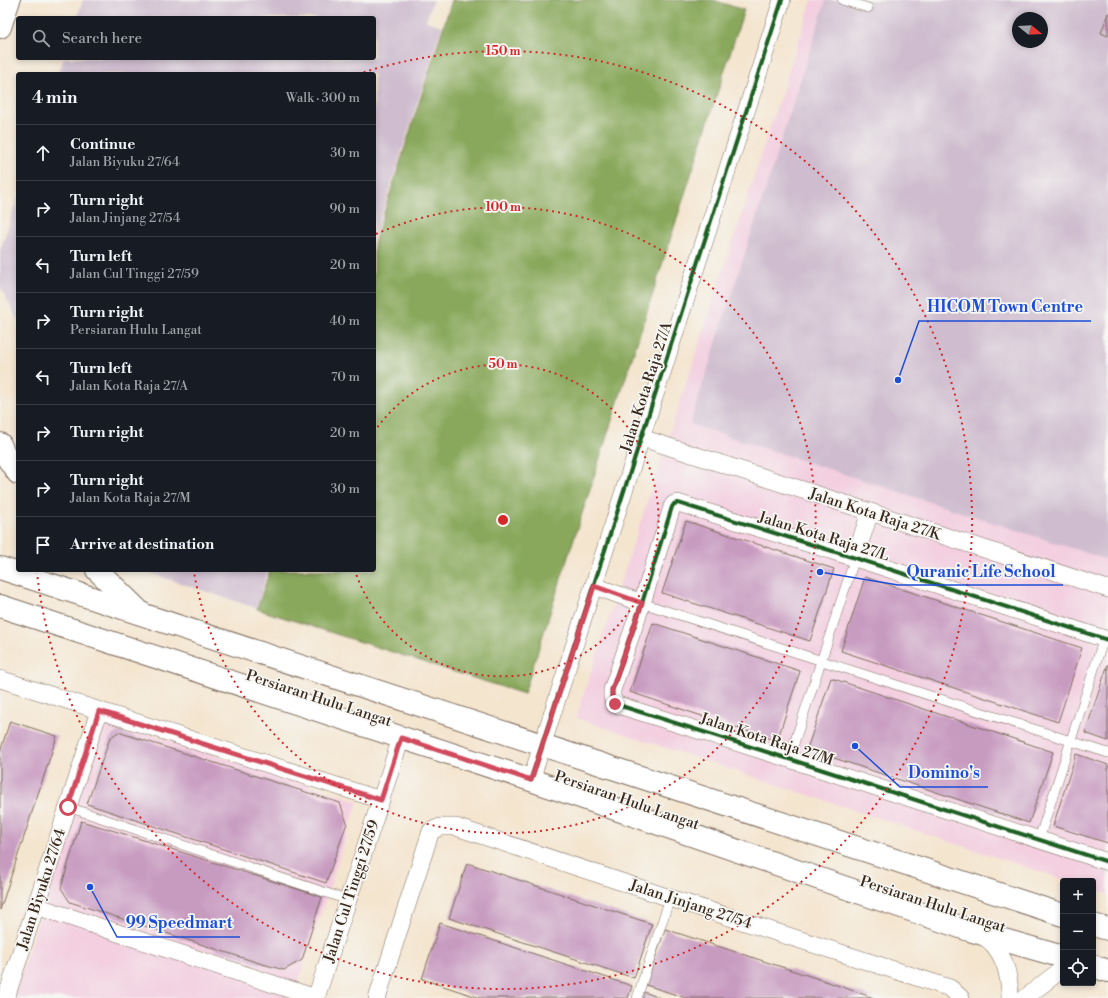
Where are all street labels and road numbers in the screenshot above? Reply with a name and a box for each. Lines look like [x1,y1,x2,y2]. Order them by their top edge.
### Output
street label: Jalan Kota Raja 27/A [616,319,677,456]
street label: Jalan Kota Raja 27/K [806,484,944,545]
street label: Jalan Kota Raja 27/L [755,507,892,565]
street label: Persiaran Hulu Langat [243,666,395,731]
street label: Jalan Kota Raja 27/M [697,709,837,770]
street label: Persiaran Hulu Langat [552,767,703,834]
street label: Jalan Cul Tinggi 27/59 [319,818,383,966]
street label: Jalan Biyuku 27/64 [13,826,70,953]
street label: Persiaran Hulu Langat [857,872,1009,937]
street label: Jalan Jinjang 27/54 [626,875,754,933]

